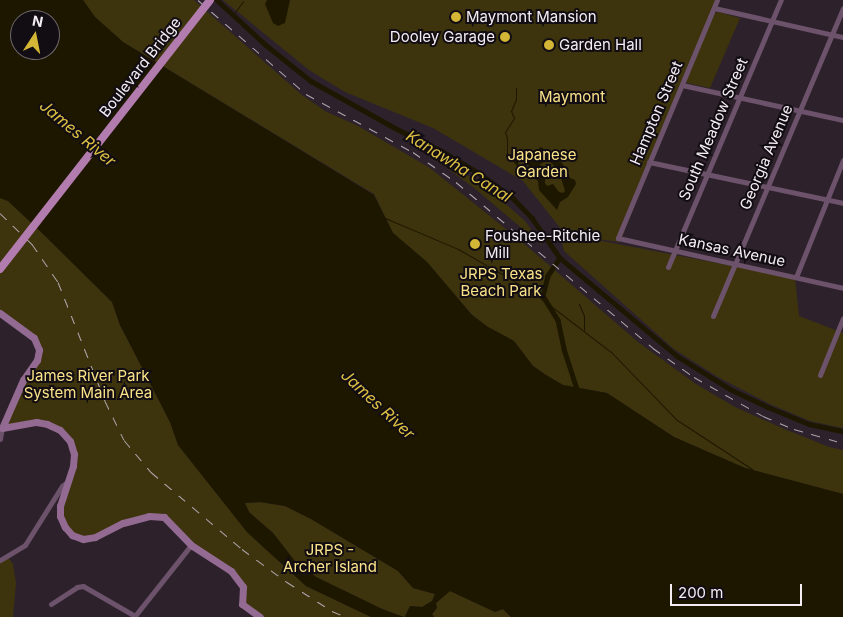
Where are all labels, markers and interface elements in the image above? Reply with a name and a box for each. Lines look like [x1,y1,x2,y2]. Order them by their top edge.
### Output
place label: Maymont Mansion [466,8,597,26]
north arrow [10,10,60,60]
text: N [31,11,45,30]
marker: Maymont Mansion [450,11,462,23]
street label: Boulevard Bridge [95,13,185,121]
place label: Dooley Garage [390,28,495,46]
marker: Dooley Garage [499,31,511,43]
place label: Garden Hall [559,36,642,54]
marker: Garden Hall [543,39,555,51]
street label: South Meadow Street [675,55,751,203]
street label: Hampton Street [626,58,686,168]
park label: Maymont [539,88,605,106]
water label: James River [36,96,120,170]
street label: Georgia Avenue [736,102,796,212]
water label: Kanawha Canal [403,126,515,206]
park label: Japanese Garden [507,145,577,180]
place label: Foushee-Ritchie Mill [485,226,600,261]
street label: Kansas Avenue [677,230,787,270]
marker: Foushee-Ritchie Mill [469,238,481,250]
park label: JRPS Texas Beach Park [459,264,543,299]
water label: James River [337,365,419,443]
park label: James River Park System Main Area [24,366,152,401]
park label: JRPS - Archer Island [283,540,377,575]
scale bar [673,574,806,606]
text: 200 m [678,583,723,602]

